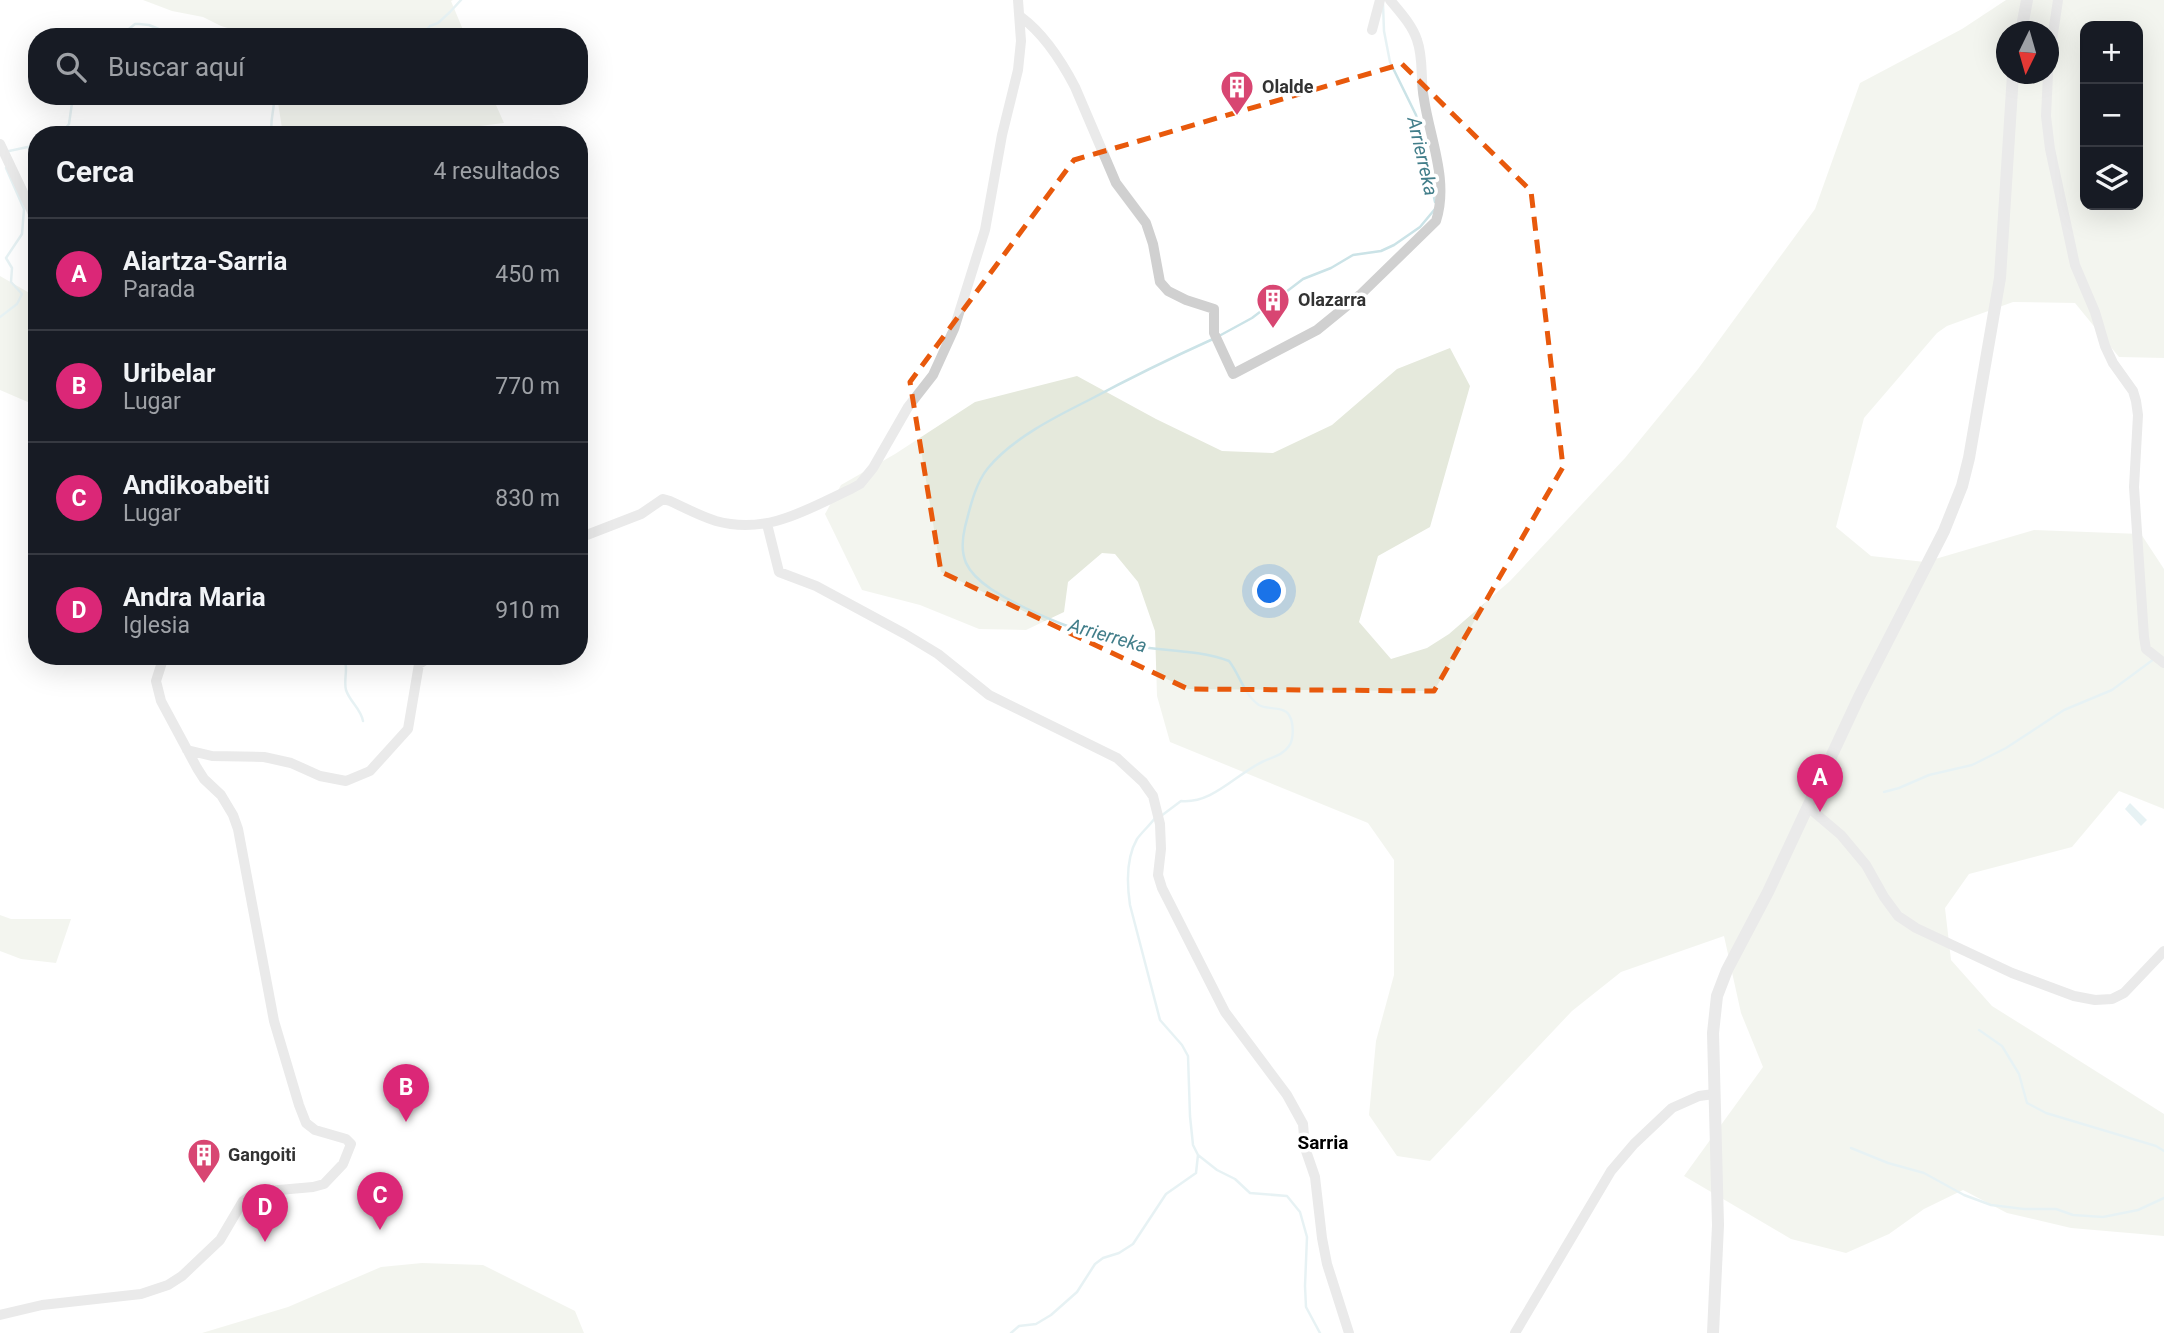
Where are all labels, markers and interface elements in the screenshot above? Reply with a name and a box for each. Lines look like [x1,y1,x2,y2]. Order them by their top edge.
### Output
north arrow [1996,21,2059,84]
map controls [2080,21,2143,210]
button: + [2080,21,2143,84]
search box [28,28,588,105]
icon: search [52,48,90,86]
text: Buscar aquí [108,52,245,82]
building icon: Olalde [1218,68,1256,117]
place label: Olalde [1262,76,1314,97]
button: − [2080,84,2143,147]
water label: Arrierreka [1402,113,1443,198]
button: layers [2080,147,2143,210]
text: Cerca [56,154,134,189]
text: 4 resultados [433,158,560,185]
text: Aiartza-Sarria [123,246,287,276]
text: A [71,261,87,288]
text: 450 m [495,261,560,288]
text: Parada [123,276,195,303]
building icon: Olazarra [1254,281,1292,330]
place label: Olazarra [1298,289,1366,310]
text: Uribelar [123,358,216,388]
text: B [72,373,86,400]
text: 770 m [495,373,560,400]
text: Lugar [123,388,181,415]
text: Andikoabeiti [123,470,270,500]
text: C [71,485,87,512]
text: 830 m [495,485,560,512]
text: Lugar [123,500,181,527]
your location [1252,574,1286,608]
text: Andra Maria [123,582,266,612]
text: D [72,597,86,624]
text: 910 m [495,597,560,624]
text: Iglesia [123,612,190,639]
water label: Arrierreka [1065,613,1150,658]
pin: A [1797,754,1843,812]
pin: B [383,1064,429,1122]
district label: Sarria [1298,1131,1348,1154]
building icon: Gangoiti [185,1136,223,1185]
place label: Gangoiti [228,1144,296,1165]
pin: C [357,1172,403,1230]
pin: D [242,1184,288,1242]

